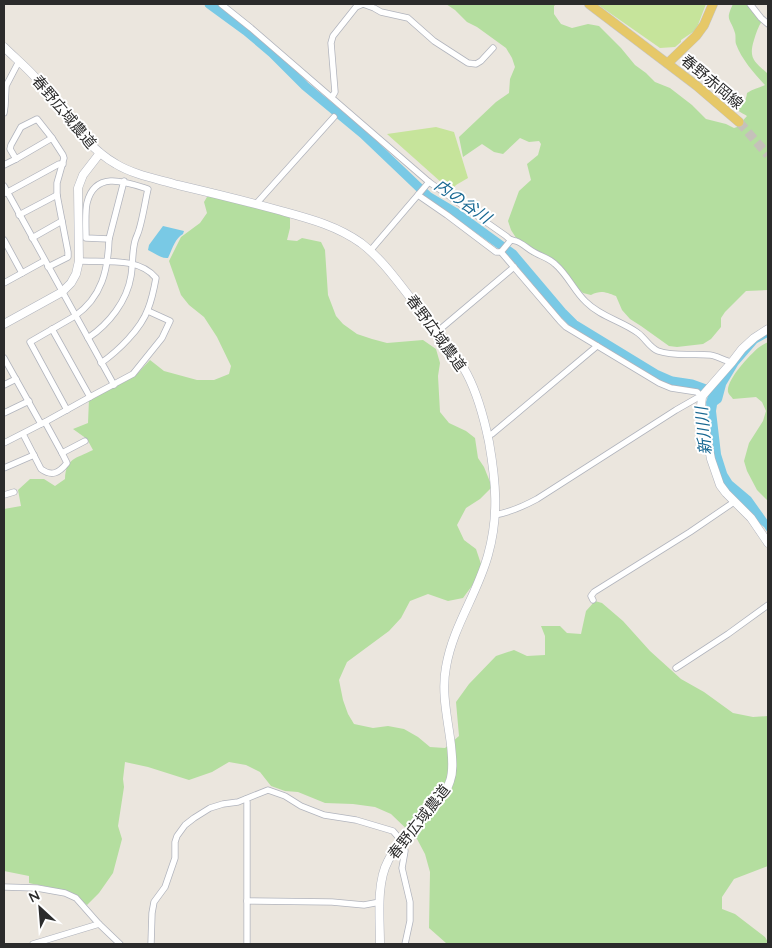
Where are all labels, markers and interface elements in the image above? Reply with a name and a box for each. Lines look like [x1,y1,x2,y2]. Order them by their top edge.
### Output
street label: 春野赤岡線 [677,50,747,113]
street label: 春野広域農道 [28,71,101,152]
water label: 内の谷川 [431,174,497,229]
street label: 春野広域農道 [402,291,471,375]
water label: 新川川 [691,404,715,456]
street label: 春野広域農道 [383,780,454,863]
north arrow [15,883,65,933]
text: N [26,886,43,907]

